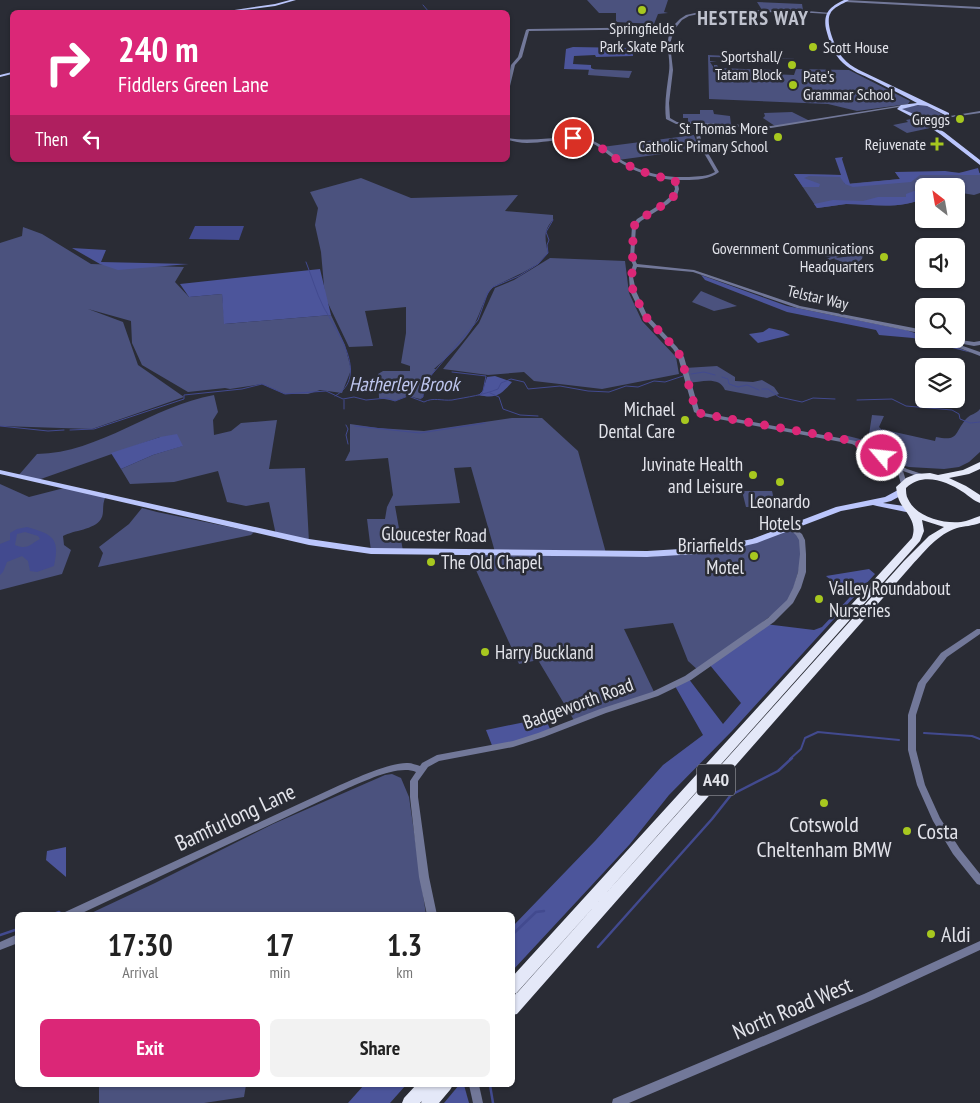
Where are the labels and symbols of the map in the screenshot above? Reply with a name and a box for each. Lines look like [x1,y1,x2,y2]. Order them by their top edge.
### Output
marker: Springfields Park Skate Park [636,4,648,16]
district label: HESTERS WAY [697,5,809,31]
place label: Springfields Park Skate Park [600,18,685,56]
place label: Scott House [823,37,889,57]
marker: Scott House [807,41,819,53]
place label: Sportshall/ Tatam Block [715,46,783,84]
marker: Sportshall/ Tatam Block [786,59,798,71]
place label: Pate's Grammar School [803,66,894,104]
marker: Pate's Grammar School [787,79,799,91]
place label: Greggs [912,109,950,129]
marker: Greggs [954,113,966,125]
pin [552,117,594,159]
place label: St Thomas More Catholic Primary School [638,118,768,156]
marker: St Thomas More Catholic Primary School [772,131,784,143]
place label: Rejuvenate [865,134,926,154]
marker: Rejuvenate [930,137,944,151]
north arrow [915,178,965,228]
place label: Government Communications Headquarters [712,238,874,276]
marker: Government Communications Headquarters [878,251,890,263]
street label: Telstar Way [785,280,851,314]
water label: Hatherley Brook [349,371,461,397]
place label: Michael Dental Care [598,397,676,443]
marker: Michael Dental Care [679,414,691,426]
position arrow [855,429,907,481]
place label: Juvinate Health and Leisure [641,452,743,498]
marker: Juvinate Health and Leisure [747,469,759,481]
marker: Leonardo Hotels [774,476,786,488]
place label: Leonardo Hotels [750,489,810,535]
street label: Gloucester Road [381,521,487,547]
place label: Briarfields Motel [678,533,745,579]
place label: The Old Chapel [441,550,543,574]
marker: Briarfields Motel [748,550,760,562]
marker: The Old Chapel [425,556,437,568]
place label: Valley Roundabout Nurseries [828,576,951,622]
marker: Valley Roundabout Nurseries [813,593,825,605]
place label: Harry Buckland [495,640,594,664]
marker: Harry Buckland [479,646,491,658]
street label: Badgeworth Road [520,672,636,734]
road number: A40 [697,764,735,796]
street label: Bamfurlong Lane [170,777,300,857]
marker: Cotswold Cheltenham BMW [818,797,830,809]
place label: Cotswold Cheltenham BMW [756,810,892,863]
place label: Costa [917,817,958,845]
marker: Costa [901,825,913,837]
place label: Aldi [941,920,971,948]
marker: Aldi [925,928,937,940]
street label: North Road West [728,970,856,1046]

